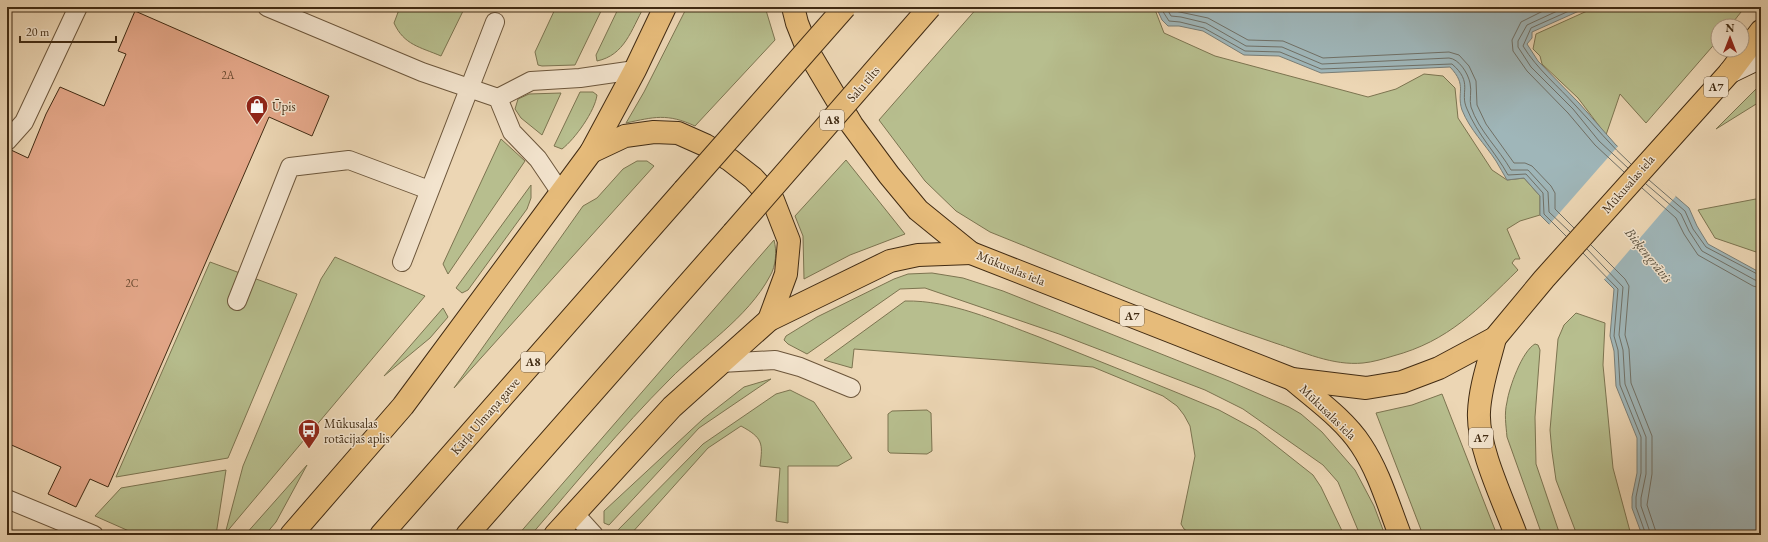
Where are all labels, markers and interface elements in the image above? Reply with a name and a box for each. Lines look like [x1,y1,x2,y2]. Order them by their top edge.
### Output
scale bar [20,18,116,44]
north arrow [1710,18,1750,58]
text: N [1726,21,1735,35]
text: 20 m [26,24,50,40]
street label: Salu tilts [843,62,883,106]
house number: 2A [222,68,235,82]
road number: A7 [1704,77,1728,97]
shop icon: Ūpis [244,93,270,126]
place label: Ūpis [272,98,296,115]
road number: A8 [820,110,844,130]
street label: Mūkusalas iela [1598,150,1659,217]
water label: Bieķengrāvis [1621,223,1677,286]
street label: Mūkusalas iela [974,247,1049,290]
house number: 2C [125,276,139,290]
road number: A7 [1120,306,1144,326]
road number: A8 [521,352,545,372]
street label: Kārļa Ulmaņa gatve [447,374,523,458]
street label: Mūkusalas iela [1296,381,1361,444]
place label: Mūkusalas rotācijas aplis [324,415,390,447]
bus stop icon: Mūkusalas rotācijas aplis [296,417,322,450]
road number: A7 [1469,428,1493,448]

